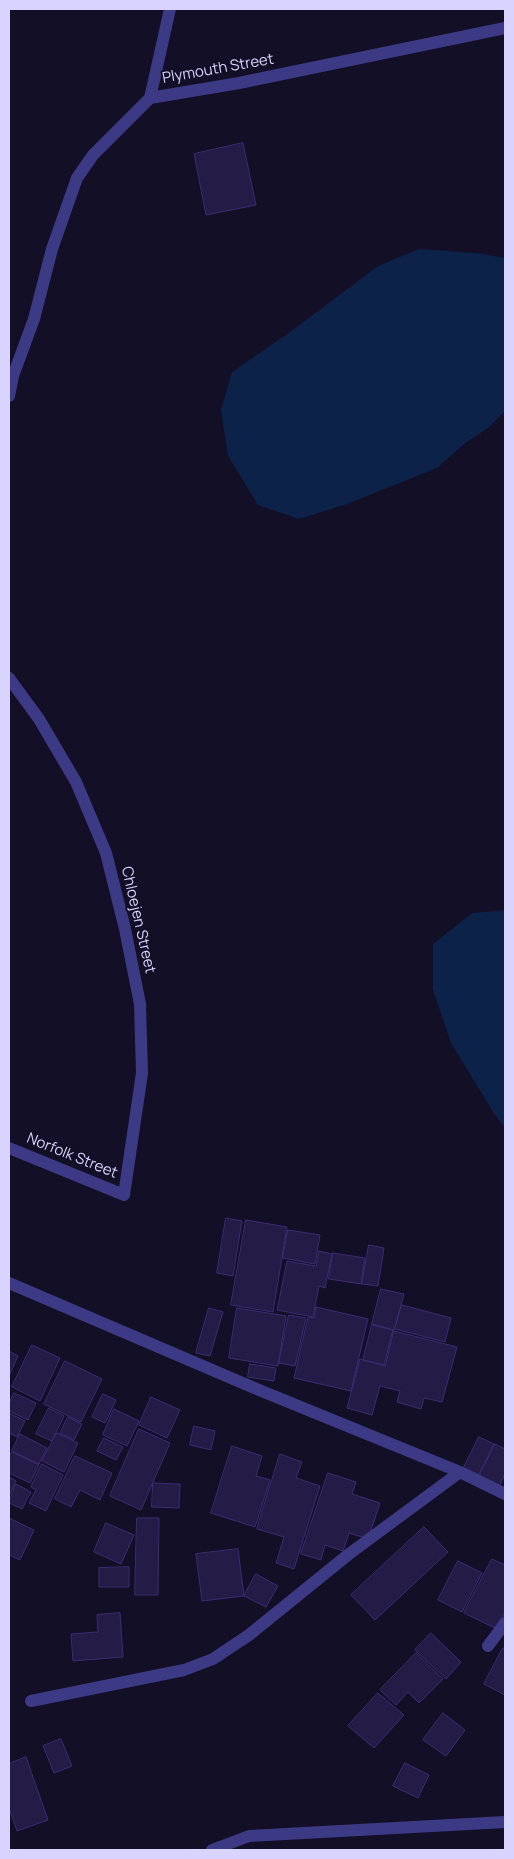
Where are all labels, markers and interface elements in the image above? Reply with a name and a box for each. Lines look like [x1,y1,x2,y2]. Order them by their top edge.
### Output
street label: Plymouth Street [161,50,275,88]
street label: Chloejen Street [117,865,159,975]
street label: Norfolk Street [24,1130,120,1182]

